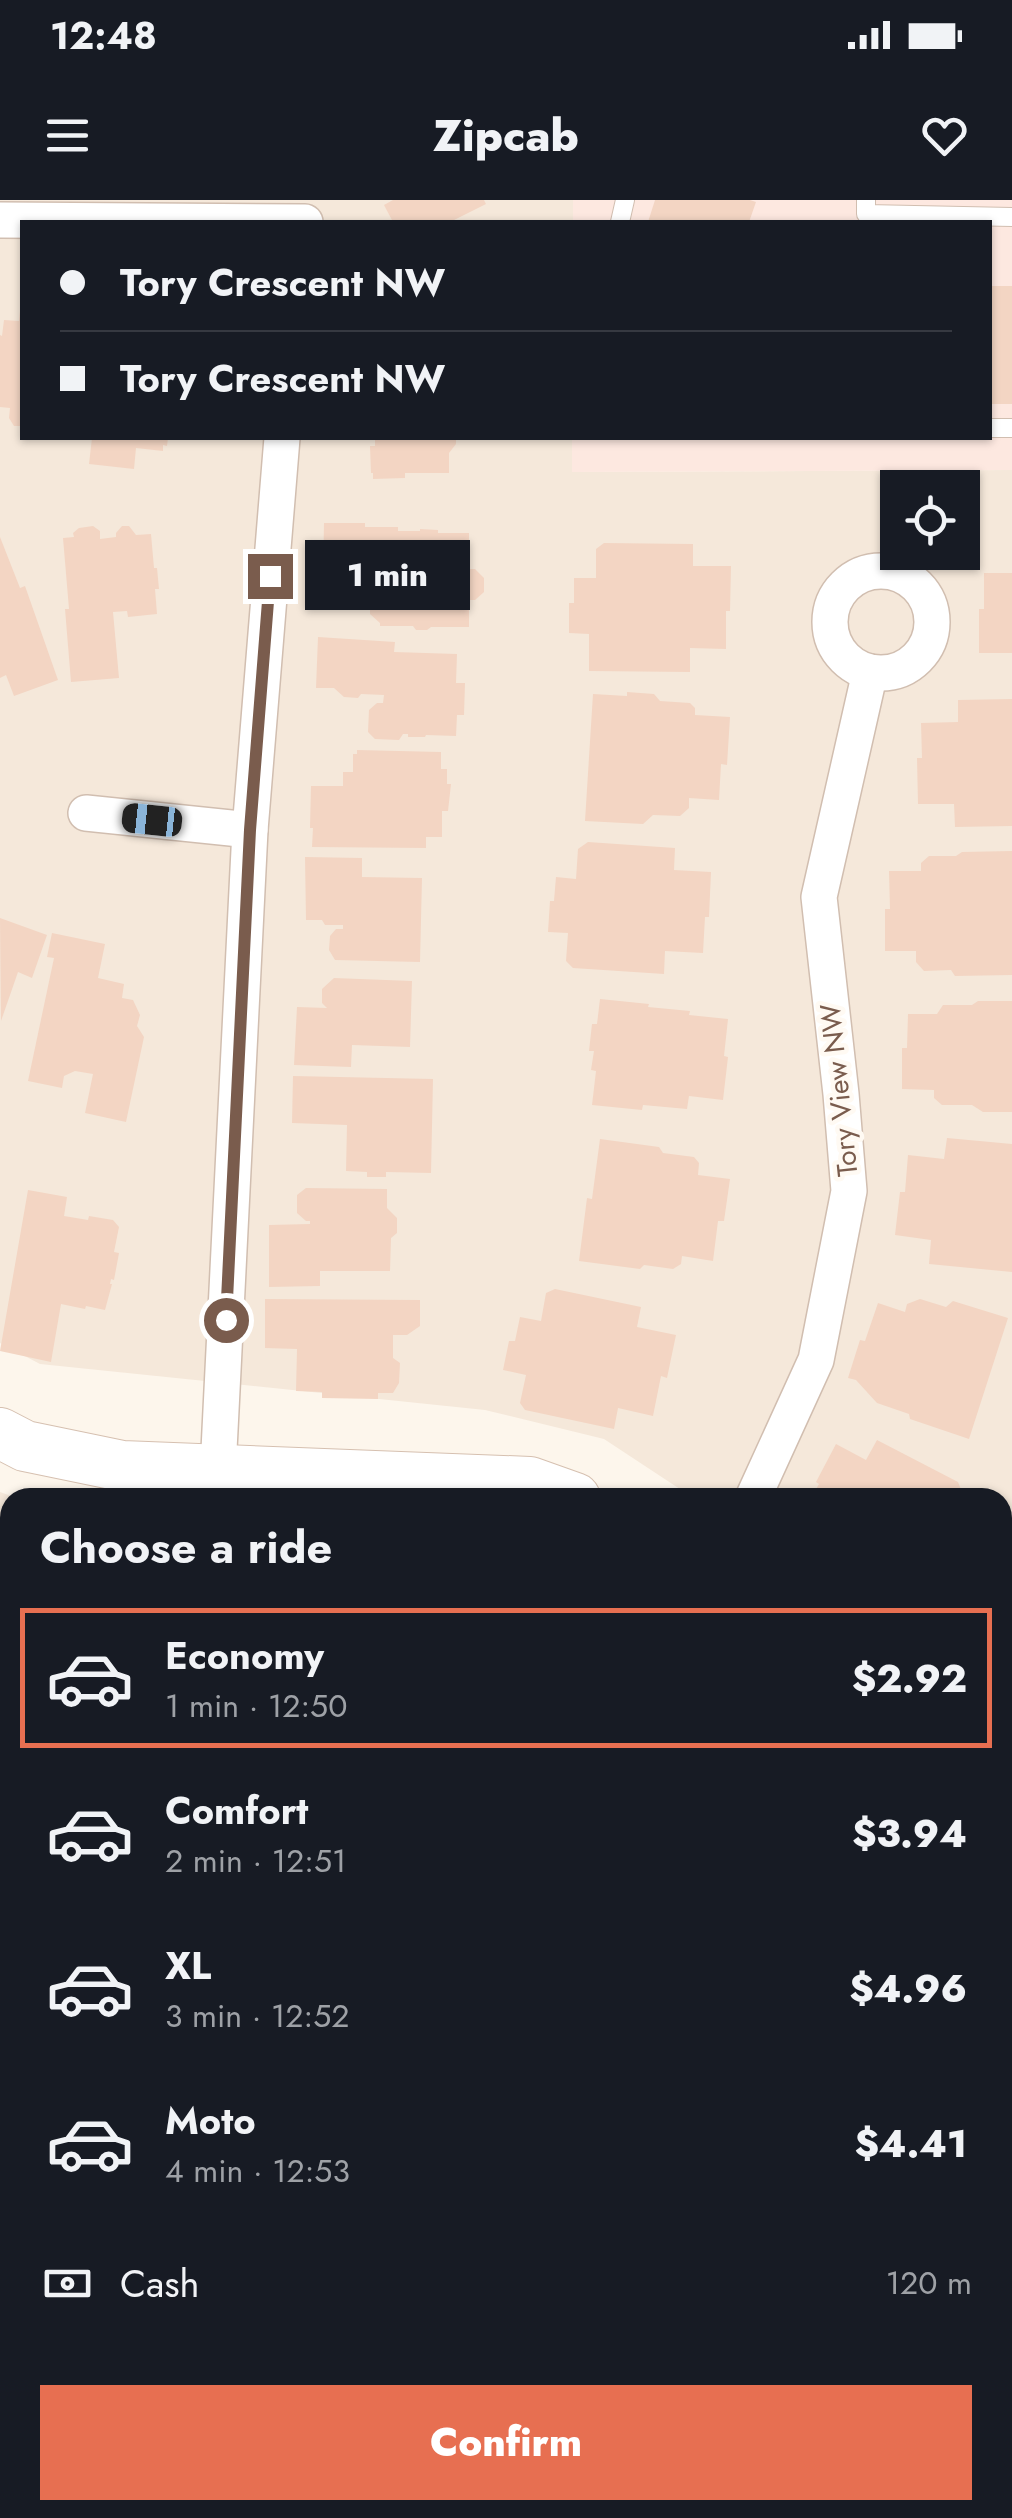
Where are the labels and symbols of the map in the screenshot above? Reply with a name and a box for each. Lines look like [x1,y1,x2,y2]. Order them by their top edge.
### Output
callout: 1 min [305,541,470,611]
route end [248,554,293,599]
car [121,802,183,838]
street label: Tory View NW [810,1001,868,1178]
route start [204,1298,249,1343]

